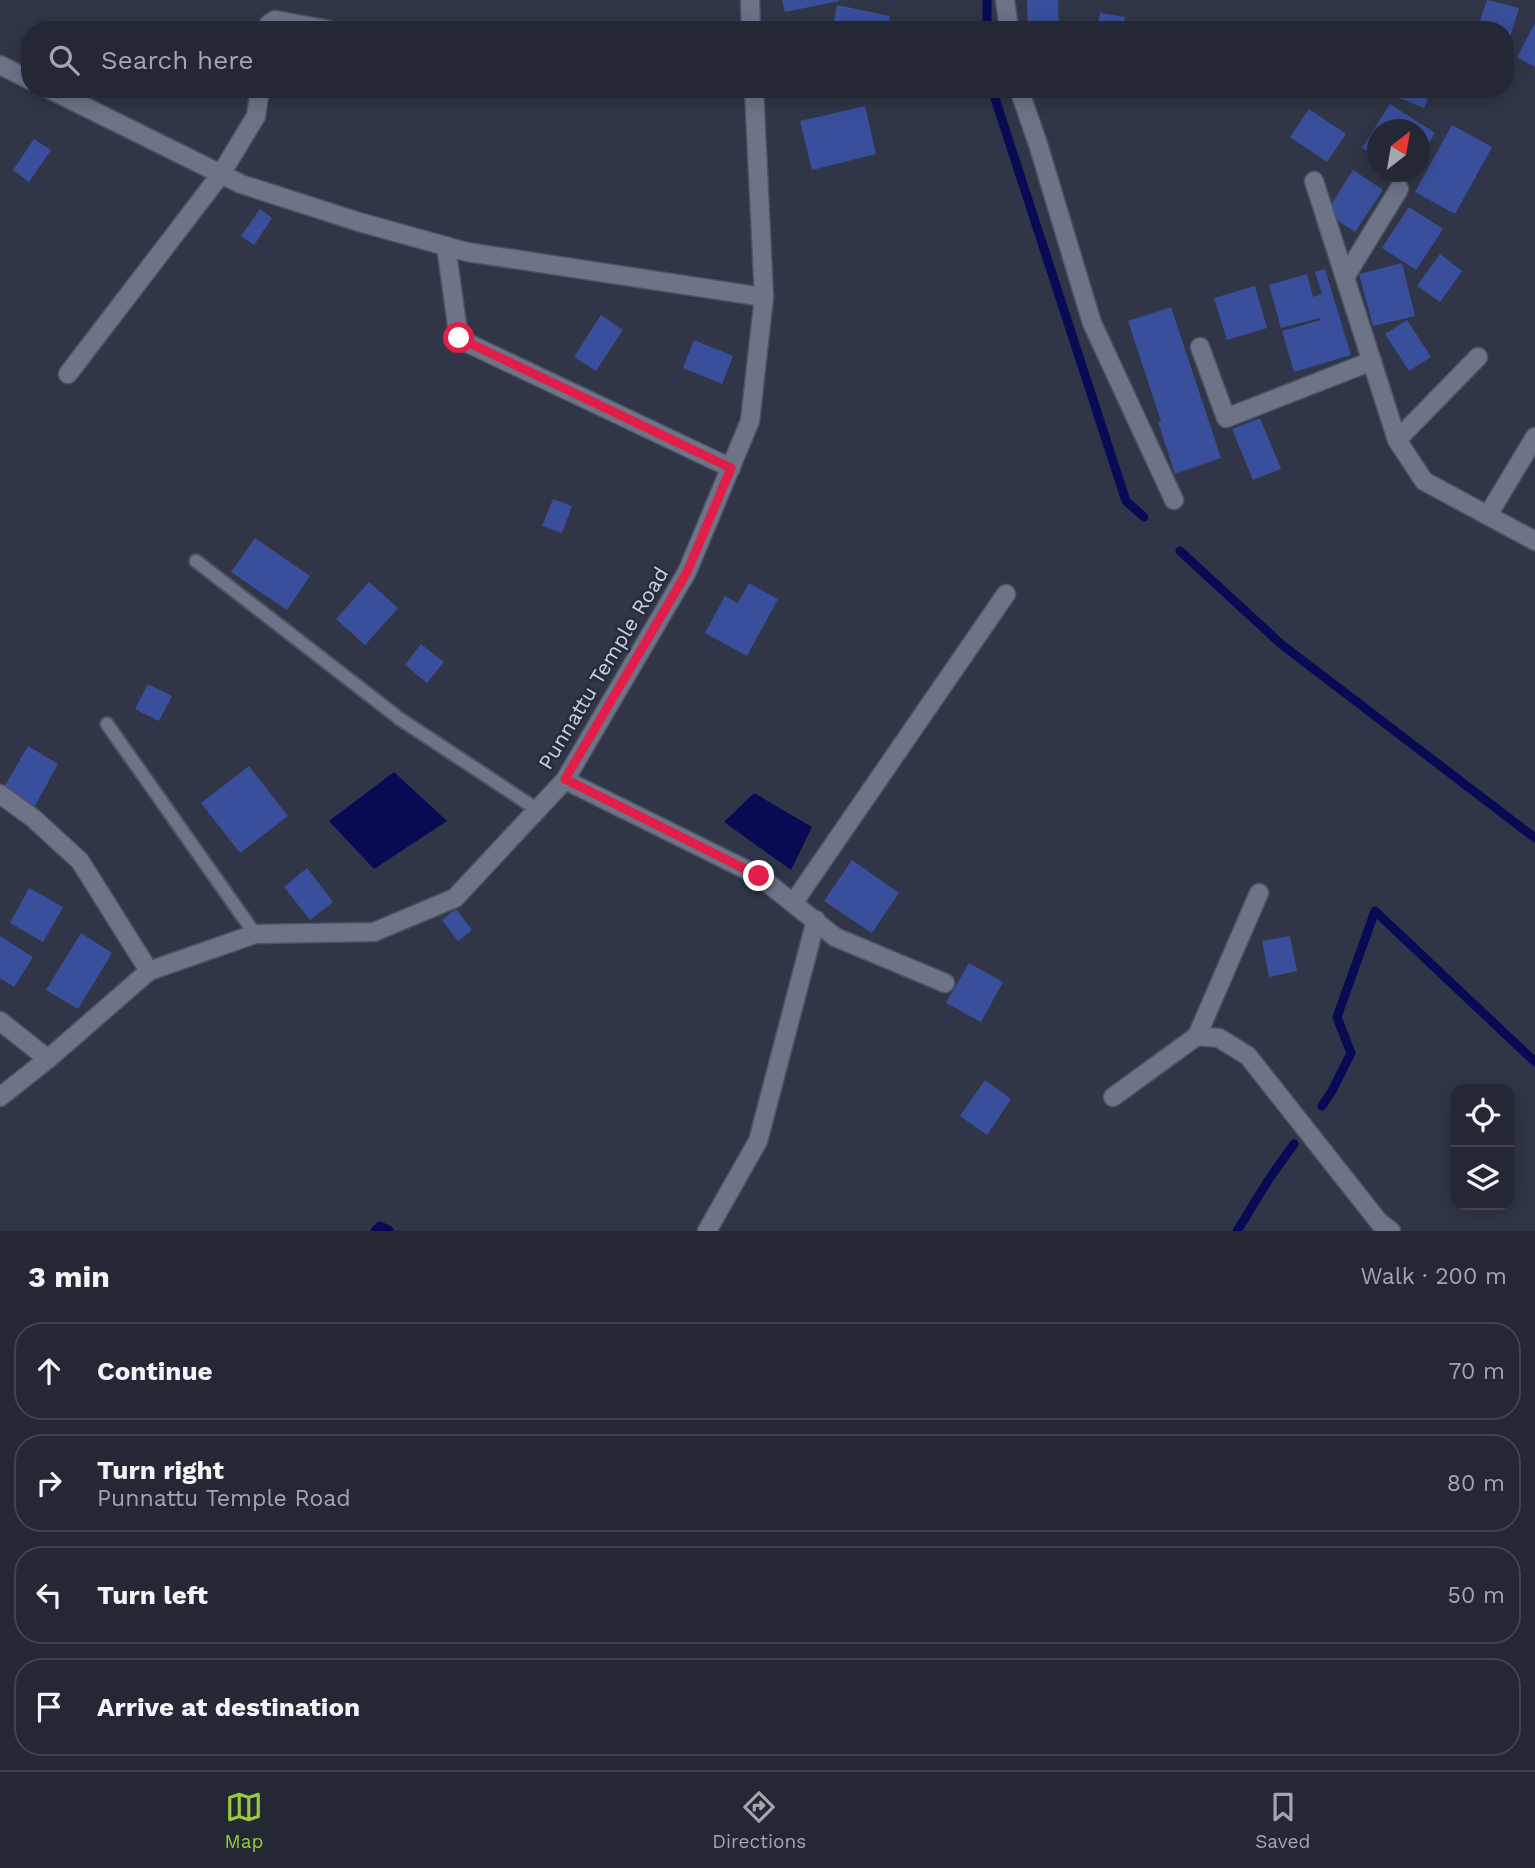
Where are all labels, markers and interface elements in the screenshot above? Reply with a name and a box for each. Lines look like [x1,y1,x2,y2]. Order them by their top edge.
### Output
search box [21,21,1514,98]
icon: search [45,41,83,79]
text: Search here [101,45,253,75]
north arrow [1367,119,1430,182]
route start [443,322,474,353]
street label: Punnattu Temple Road [533,562,673,774]
route end [743,860,774,891]
map controls [1451,1084,1514,1210]
button: locate [1451,1084,1514,1147]
button: layers [1451,1147,1514,1210]
text: 3 min [28,1259,110,1294]
text: Walk · 200 m [1361,1263,1507,1290]
icon: ahead [30,1352,68,1390]
text: Continue [97,1356,213,1386]
text: 70 m [1448,1358,1505,1385]
text: Turn right [97,1455,224,1485]
icon: right [30,1464,68,1502]
text: 80 m [1447,1470,1505,1497]
text: Punnattu Temple Road [97,1485,351,1512]
icon: left [30,1576,68,1614]
text: Turn left [97,1580,208,1610]
text: 50 m [1448,1582,1505,1609]
icon: arrive [30,1688,68,1726]
text: Arrive at destination [97,1692,360,1722]
tab: Map [225,1788,263,1853]
tab: Directions [712,1788,806,1853]
tab: Saved [1255,1788,1310,1853]

